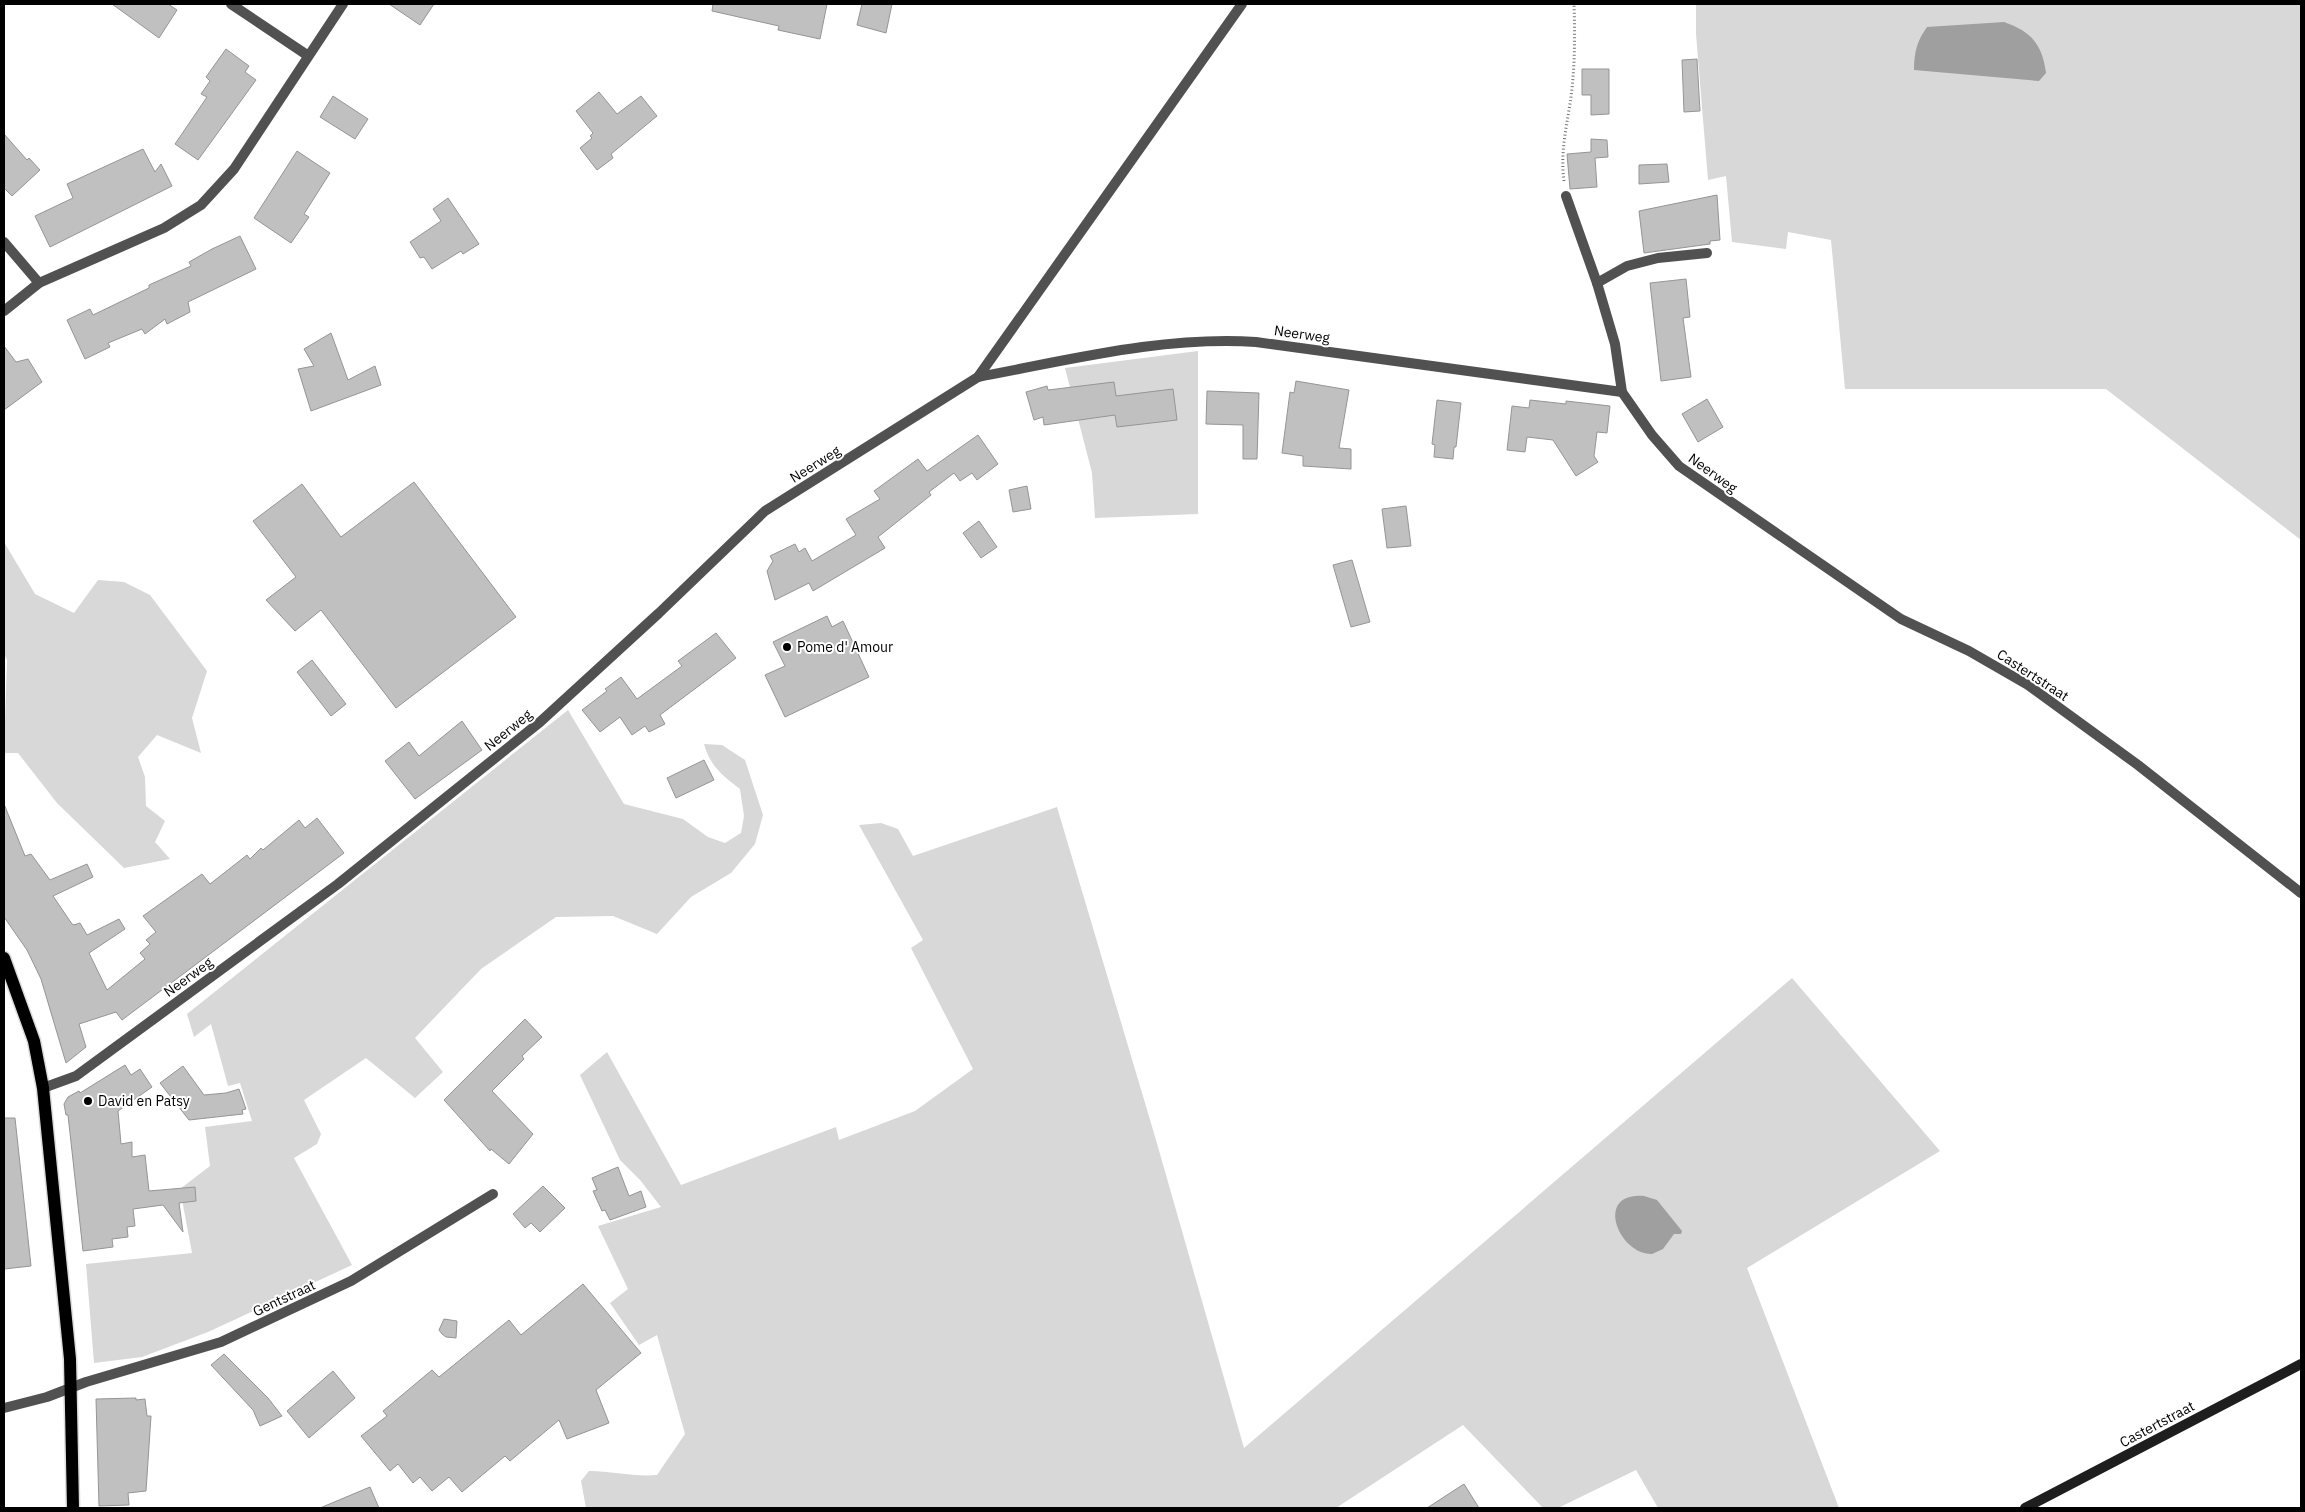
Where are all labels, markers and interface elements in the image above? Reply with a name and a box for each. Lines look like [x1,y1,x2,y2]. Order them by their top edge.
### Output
street label: Neerweg [1273,321,1332,347]
street label: Neerweg [786,441,844,487]
street label: Neerweg [1685,449,1742,497]
place label: Pome d' Amour [797,638,893,656]
marker: Pome d' Amour [781,641,793,653]
street label: Castertstraat [1994,645,2072,705]
street label: Neerweg [480,705,536,755]
street label: Neerweg [160,953,217,1001]
place label: David en Patsy [98,1092,190,1110]
marker: David en Patsy [82,1095,94,1107]
street label: Gentstraat [250,1276,318,1320]
street label: Castertstraat [2117,1397,2198,1451]

